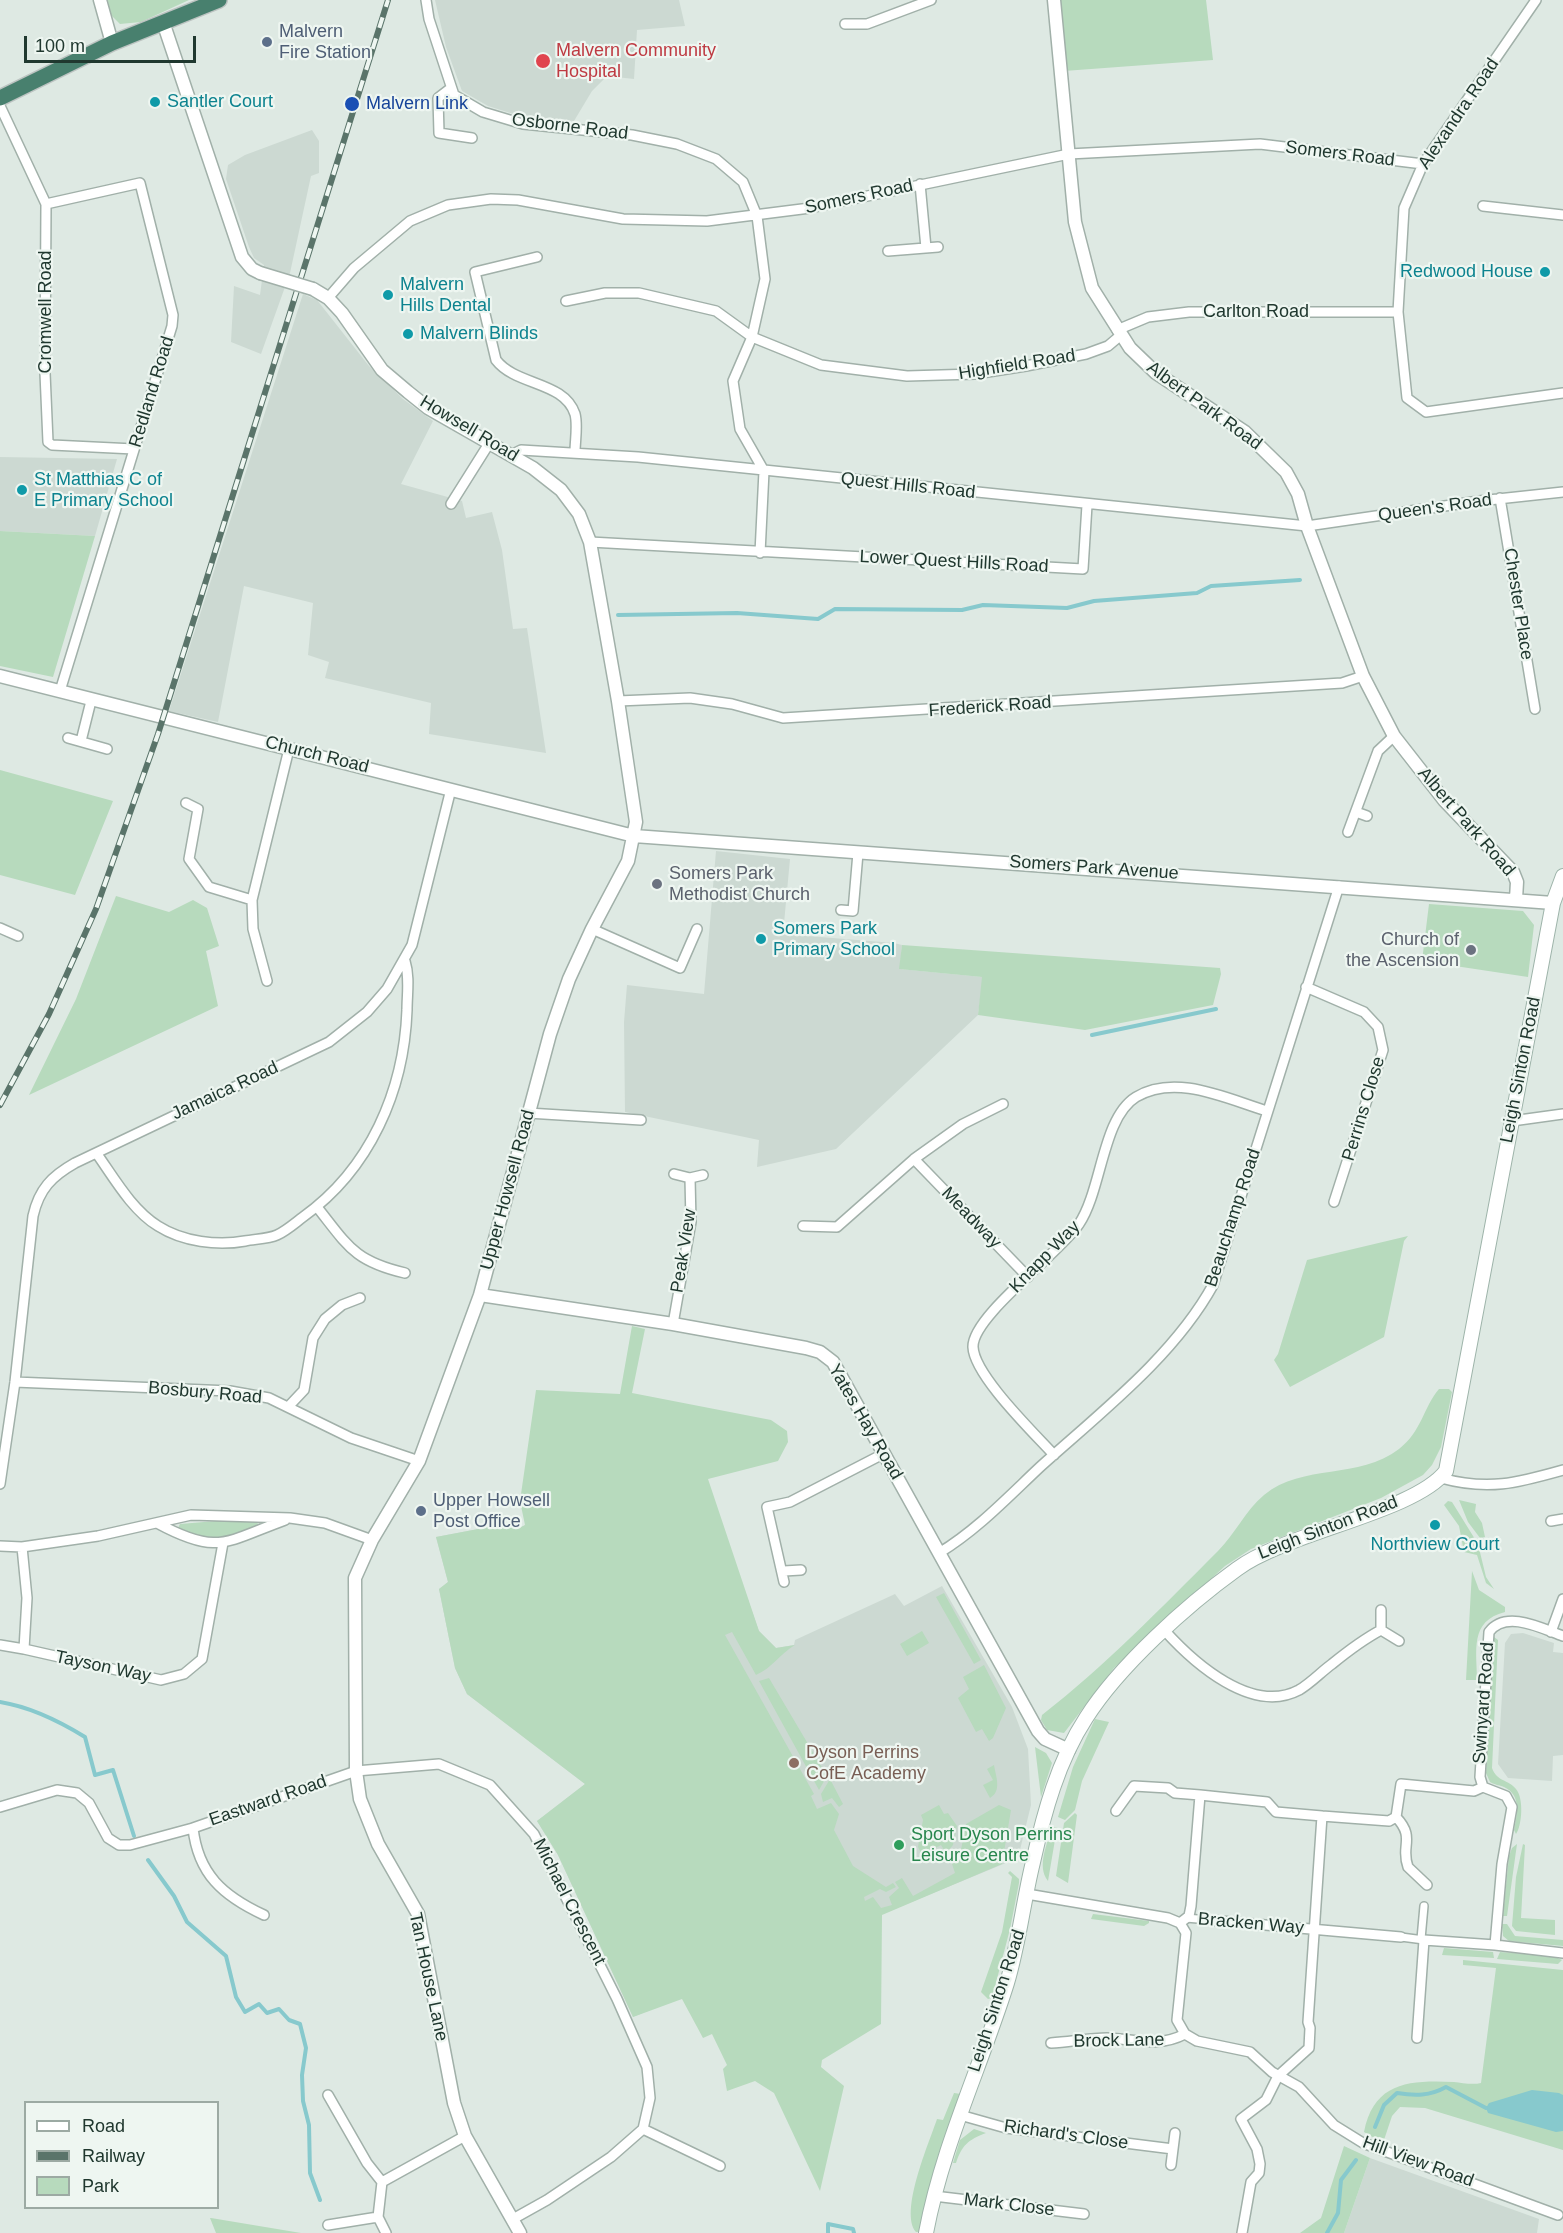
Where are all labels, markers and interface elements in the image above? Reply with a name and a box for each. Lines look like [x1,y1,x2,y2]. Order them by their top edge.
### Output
place label: Malvern Fire Station [279,21,371,63]
scale bar [27,24,200,62]
marker: Malvern Fire Station [260,35,274,49]
text: 100 m [35,36,85,56]
place label: Malvern Community Hospital [556,40,716,82]
marker: Malvern Community Hospital [534,52,552,70]
street label: Alexandra Road [1414,54,1504,174]
place label: Santler Court [167,91,273,113]
place label: Malvern Link [366,93,468,115]
marker: Santler Court [148,95,162,109]
marker: Malvern Link [343,95,361,113]
street label: Osborne Road [511,109,629,145]
street label: Somers Road [1284,137,1396,171]
street label: Somers Road [803,175,915,219]
street label: Cromwell Road [35,250,57,374]
place label: Redwood House [1400,261,1533,283]
marker: Redwood House [1538,265,1552,279]
place label: Malvern Hills Dental [400,274,491,316]
marker: Malvern Hills Dental [381,288,395,302]
street label: Carlton Road [1203,301,1309,323]
place label: Malvern Blinds [420,323,538,345]
marker: Malvern Blinds [401,327,415,341]
street label: Redland Road [125,334,179,450]
street label: Highfield Road [957,345,1077,385]
street label: Albert Park Road [1142,357,1266,455]
street label: Howsell Road [416,391,522,467]
street label: Quest Hills Road [840,468,976,504]
place label: St Matthias C of E Primary School [34,469,173,512]
marker: St Matthias C of E Primary School [15,483,29,497]
street label: Queen's Road [1377,489,1493,527]
street label: Lower Quest Hills Road [859,546,1049,578]
street label: Chester Place [1498,546,1538,662]
street label: Frederick Road [928,692,1052,722]
street label: Church Road [263,732,371,778]
street label: Albert Park Road [1413,763,1519,881]
street label: Somers Park Avenue [1009,851,1179,885]
place label: Somers Park Methodist Church [669,863,810,906]
marker: Somers Park Methodist Church [650,877,664,891]
place label: Somers Park Primary School [773,918,895,960]
place label: Church of the Ascension [1346,929,1459,972]
marker: Somers Park Primary School [754,932,768,946]
marker: Church of the Ascension [1464,943,1478,957]
street label: Leigh Sinton Road [1496,995,1546,1145]
street label: Perrins Close [1338,1054,1390,1164]
street label: Jamaica Road [168,1057,282,1125]
street label: Upper Howsell Road [476,1107,540,1273]
street label: Beauchamp Road [1200,1146,1266,1290]
street label: Meadway [936,1183,1006,1253]
street label: Peak View [667,1207,701,1295]
street label: Knapp Way [1005,1216,1085,1298]
street label: Yates Hay Road [823,1360,907,1484]
street label: Bosbury Road [147,1377,263,1409]
place label: Upper Howsell Post Office [433,1490,550,1532]
street label: Leigh Sinton Road [1255,1491,1401,1565]
marker: Upper Howsell Post Office [414,1504,428,1518]
marker: Northview Court [1428,1518,1442,1532]
place label: Northview Court [1370,1534,1500,1556]
street label: Swinyard Road [1469,1641,1499,1765]
street label: Tayson Way [53,1646,153,1688]
place label: Dyson Perrins CofE Academy [806,1742,926,1784]
marker: Dyson Perrins CofE Academy [787,1756,801,1770]
street label: Eastward Road [206,1771,330,1831]
place label: Sport Dyson Perrins Leisure Centre [911,1824,1072,1866]
street label: Michael Crescent [528,1835,610,1969]
marker: Sport Dyson Perrins Leisure Centre [892,1838,906,1852]
street label: Bracken Way [1197,1909,1305,1939]
street label: Tan House Lane [404,1911,452,2043]
street label: Leigh Sinton Road [964,1927,1030,2075]
street label: Brock Lane [1073,2029,1165,2053]
legend [24,2101,219,2209]
text: Road [82,2116,125,2136]
street label: Richard's Close [1002,2116,1130,2154]
street label: Hill View Road [1359,2132,1477,2192]
text: Railway [82,2146,145,2166]
text: Park [82,2176,119,2196]
street label: Mark Close [963,2189,1055,2221]

